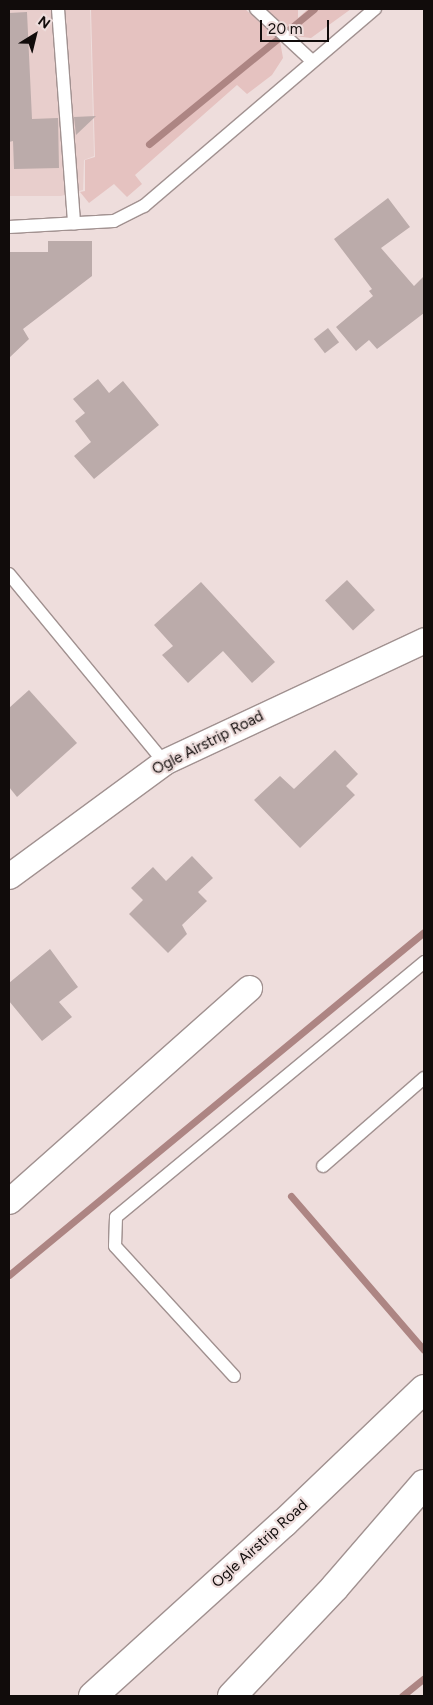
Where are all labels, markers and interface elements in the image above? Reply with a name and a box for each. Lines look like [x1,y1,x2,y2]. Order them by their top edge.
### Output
north arrow [10,10,60,60]
scale bar [263,10,332,42]
text: N [35,12,53,33]
text: 20 m [268,20,302,38]
street label: Ogle Airstrip Road [149,707,267,779]
street label: Ogle Airstrip Road [208,1496,312,1592]

